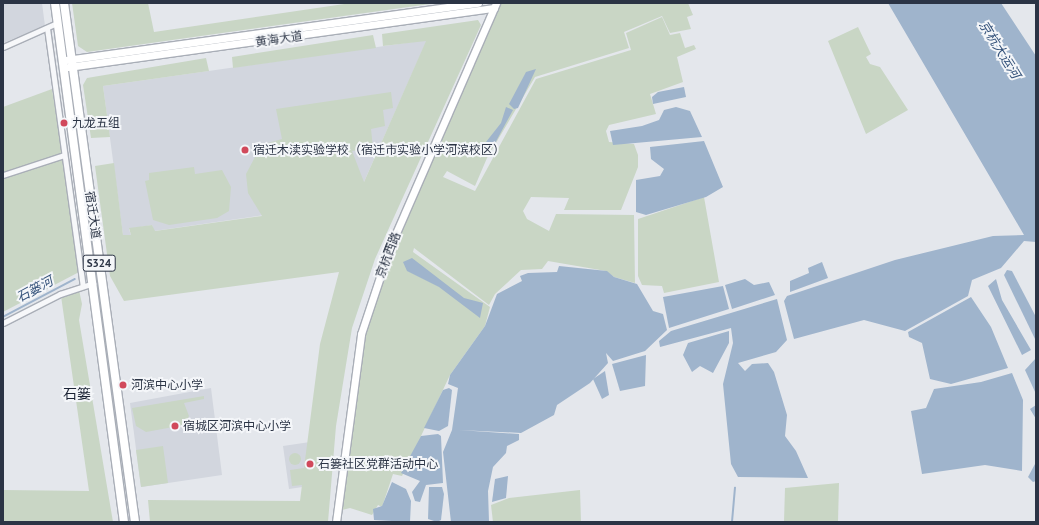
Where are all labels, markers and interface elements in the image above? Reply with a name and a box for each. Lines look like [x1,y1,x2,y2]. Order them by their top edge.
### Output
water label: 京杭大运河 [975,18,1023,82]
street label: 黄海大道 [254,29,304,49]
place label: 九龙五组 [72,116,120,130]
marker: 九龙五组 [59,118,69,128]
place label: 宿迁木渎实验学校（宿迁市实验小学河滨校区） [253,143,505,157]
marker: 宿迁木渎实验学校（宿迁市实验小学河滨校区） [240,145,250,155]
street label: 宿迁大道 [83,190,103,240]
street label: 京杭西路 [373,230,403,280]
road number: S324 [82,254,116,272]
water label: 石篓河 [14,274,56,306]
place label: 河滨中心小学 [131,378,203,392]
marker: 河滨中心小学 [118,380,128,390]
district label: 石篓 [63,386,91,402]
place label: 宿城区河滨中心小学 [183,419,291,433]
marker: 宿城区河滨中心小学 [170,421,180,431]
place label: 石篓社区党群活动中心 [318,457,438,471]
marker: 石篓社区党群活动中心 [305,459,315,469]

